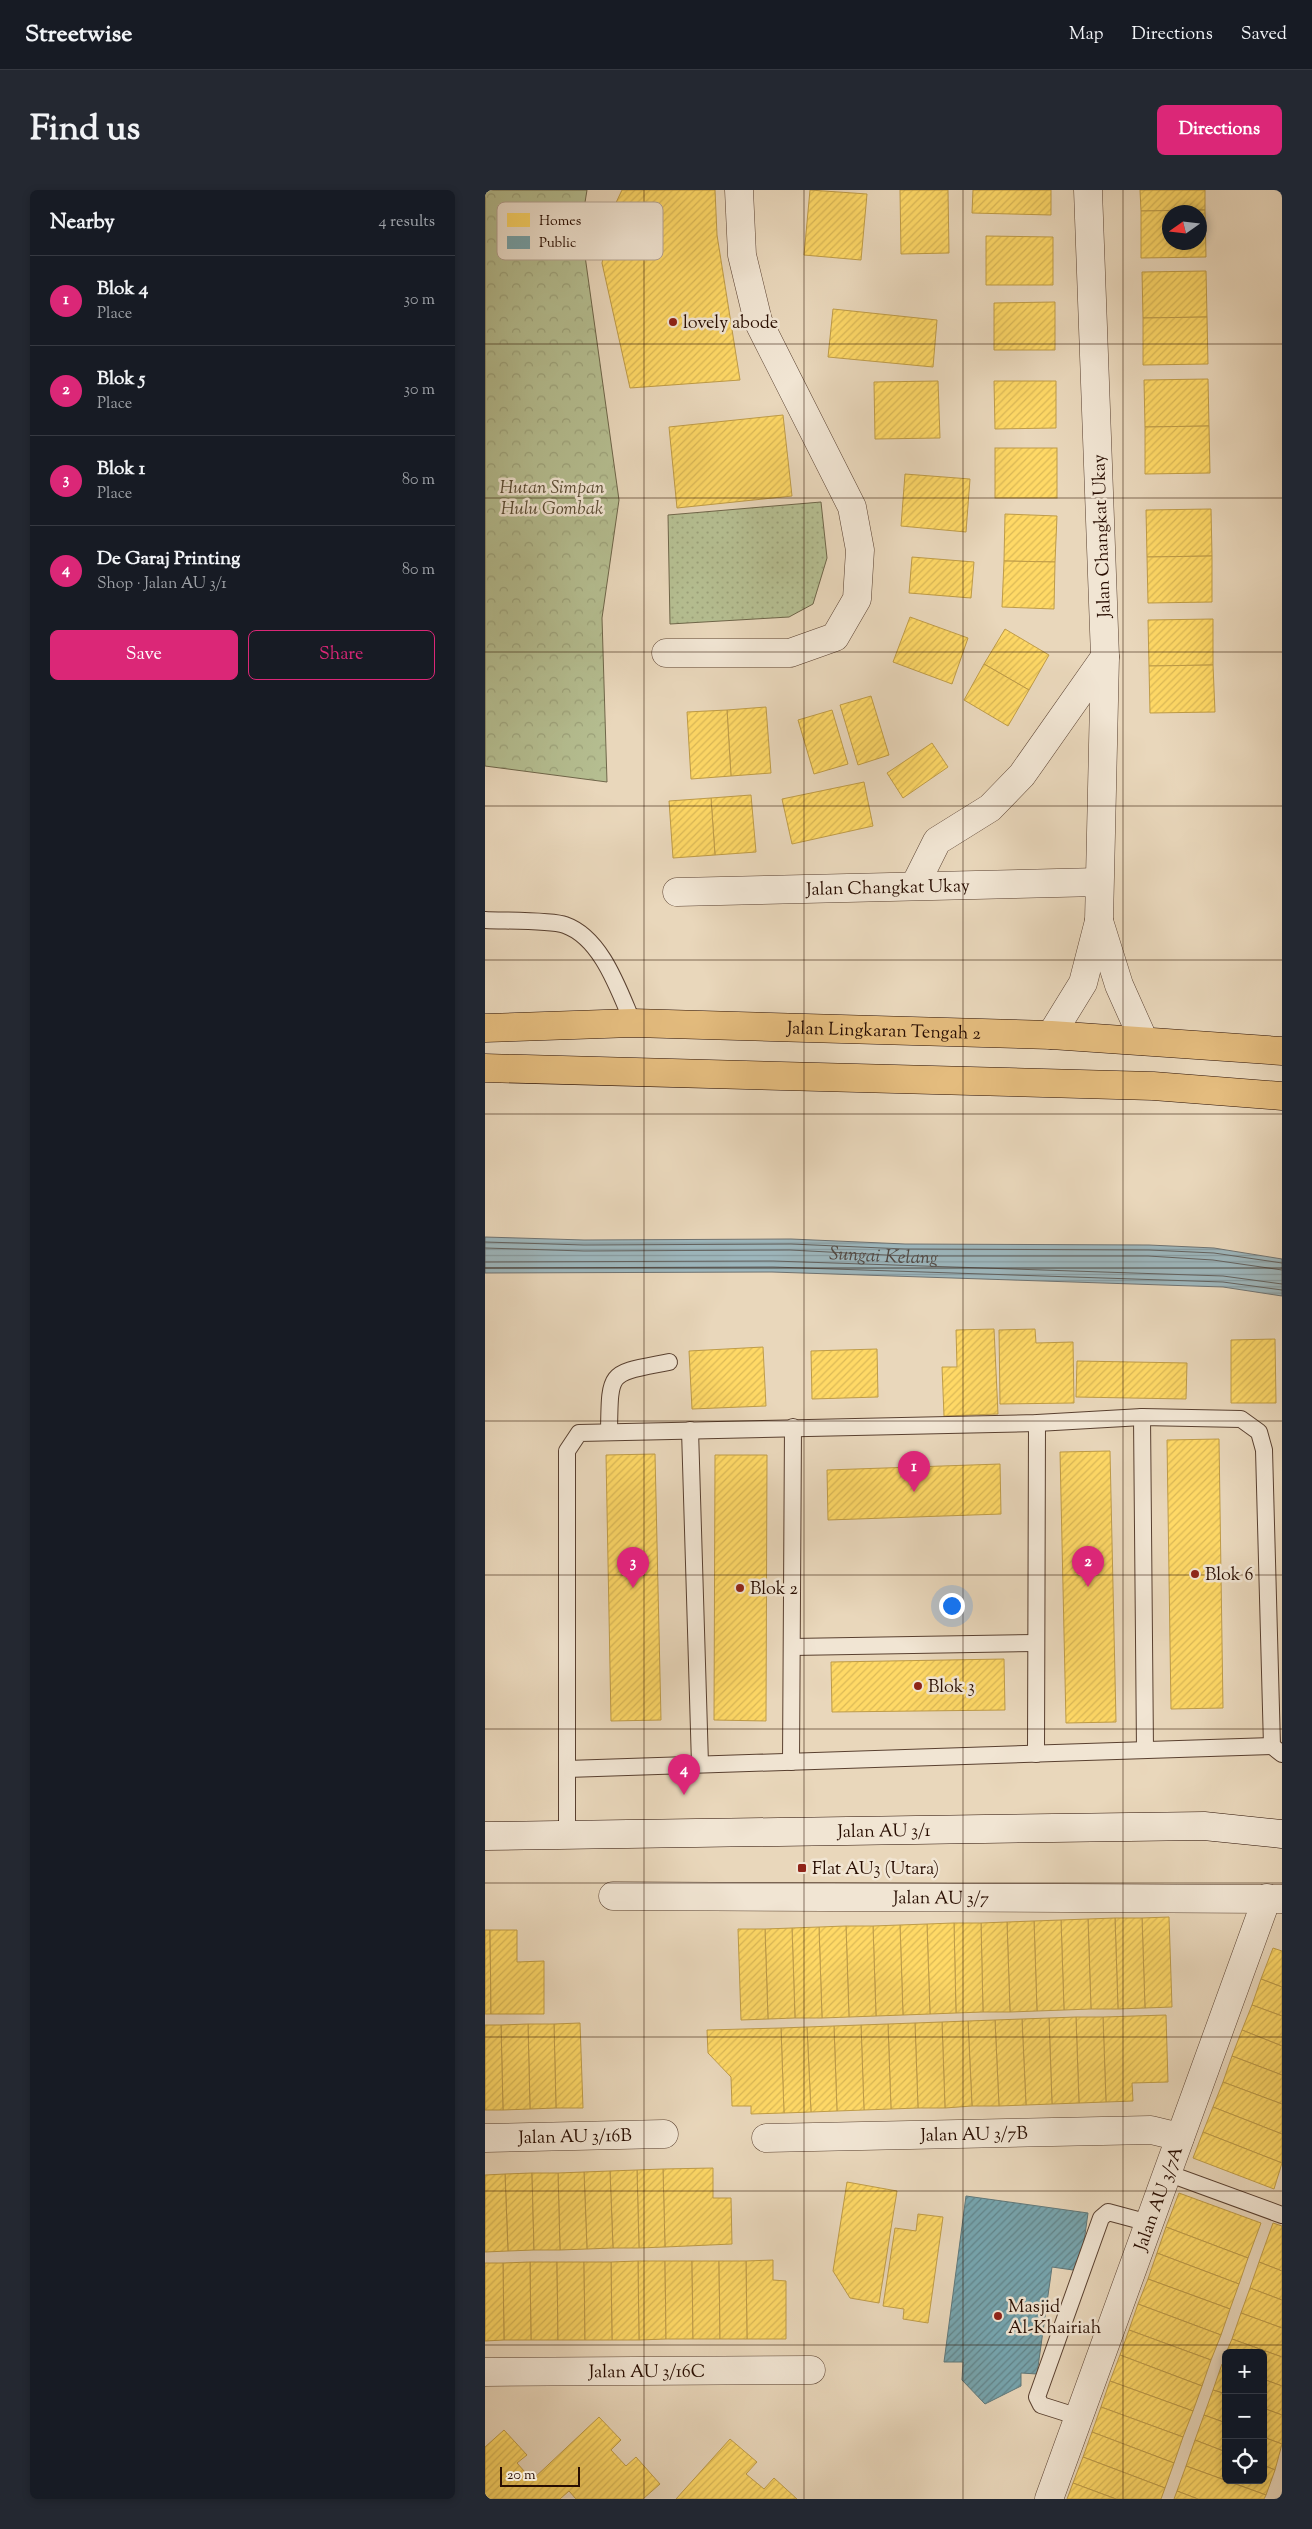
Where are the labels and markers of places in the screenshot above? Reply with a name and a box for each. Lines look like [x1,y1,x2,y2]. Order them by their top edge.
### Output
place label: lovely abode [683,311,778,337]
marker: lovely abode [667,316,679,328]
pin: 1 [898,1451,930,1492]
pin: 2 [1072,1546,1104,1587]
pin: 3 [617,1547,649,1588]
place label: Blok 6 [1205,1563,1253,1589]
marker: Blok 6 [1189,1568,1201,1580]
place label: Blok 2 [750,1577,798,1603]
marker: Blok 2 [734,1582,746,1594]
place label: Blok 3 [928,1675,975,1701]
marker: Blok 3 [912,1680,924,1692]
pin: 4 [668,1754,700,1795]
place label: Flat AU3 (Utara) [812,1857,939,1883]
marker: Flat AU3 (Utara) [796,1862,808,1874]
place label: Masjid Al-Khairiah [1008,2295,1102,2342]
marker: Masjid Al-Khairiah [992,2310,1004,2322]

